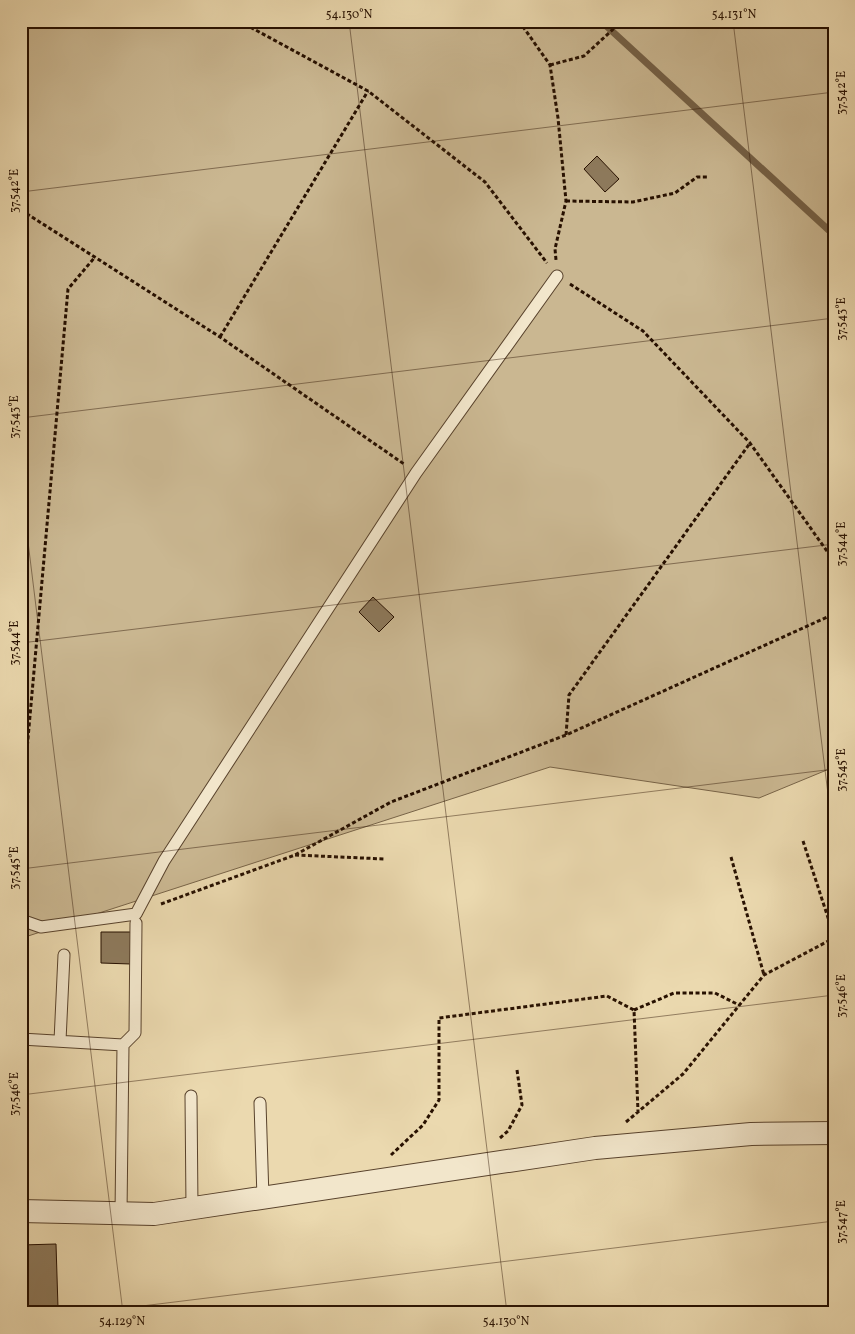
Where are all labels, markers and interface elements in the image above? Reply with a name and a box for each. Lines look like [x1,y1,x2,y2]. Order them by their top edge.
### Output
text: 54.130°N [326,7,372,23]
text: 54.131°N [712,7,756,23]
text: 37.542°E [834,71,850,115]
text: 37.542°E [7,169,23,213]
text: 37.543°E [834,297,850,341]
text: 37.543°E [7,395,23,439]
text: 37.544°E [834,522,850,566]
text: 37.544°E [7,621,23,665]
text: 37.545°E [834,748,850,792]
text: 37.545°E [7,846,23,890]
text: 37.546°E [834,974,850,1018]
text: 37.546°E [7,1072,23,1116]
text: 37.547°E [834,1200,850,1244]
text: 54.129°N [99,1314,145,1330]
text: 54.130°N [483,1314,529,1330]

